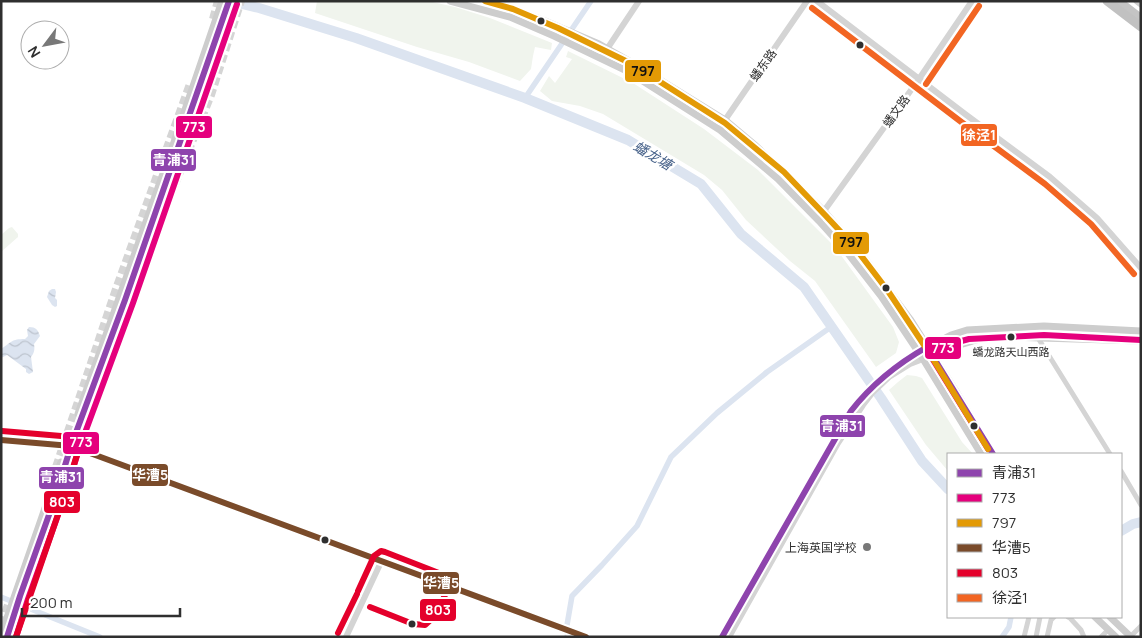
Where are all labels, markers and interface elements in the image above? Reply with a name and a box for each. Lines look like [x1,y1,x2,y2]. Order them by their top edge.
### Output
unlabelled marker [536,16,546,26]
north arrow [20,20,70,70]
unlabelled marker [855,40,865,50]
text: N [23,43,44,61]
street label: 蟠东路 [746,45,780,85]
line badge: 797 [624,59,662,83]
text: 797 [631,61,655,80]
street label: 蟠文路 [879,91,913,131]
line badge: 773 [175,115,213,139]
text: 773 [182,117,206,136]
line badge: 徐泾1 [960,123,998,147]
text: 徐泾1 [962,125,996,144]
water label: 蟠龙塘 [630,136,678,175]
line badge: 青浦31 [150,148,197,172]
text: 青浦31 [153,150,195,169]
line badge: 797 [832,231,870,255]
text: 797 [839,232,863,251]
unlabelled marker [881,283,891,293]
marker: 蟠龙路天山西路 [1006,332,1016,342]
line badge: 773 [924,336,962,360]
text: 773 [931,338,955,357]
place label: 蟠龙路天山西路 [973,344,1050,359]
line badge: 青浦31 [819,414,866,438]
text: 青浦31 [821,416,863,435]
unlabelled marker [969,421,979,431]
line badge: 773 [62,431,100,455]
text: 773 [69,432,93,451]
legend [947,453,1122,618]
text: 青浦31 [992,462,1036,483]
line badge: 华漕5 [131,463,169,487]
text: 华漕5 [132,465,168,484]
line badge: 青浦31 [38,466,85,490]
text: 青浦31 [40,467,82,486]
text: 773 [992,487,1016,508]
line badge: 803 [43,490,81,514]
text: 803 [49,492,75,511]
text: 797 [992,512,1016,533]
unlabelled marker [320,535,330,545]
text: 华漕5 [992,537,1031,558]
place label: 上海英国学校 [785,539,857,556]
marker: 上海英国学校 [861,541,873,553]
text: 803 [992,562,1018,583]
line badge: 华漕5 [422,571,460,595]
text: 华漕5 [423,573,459,592]
scale bar [22,586,180,618]
text: 徐泾1 [992,587,1028,608]
text: 200 m [30,592,73,613]
line badge: 803 [419,598,457,622]
text: 803 [425,600,451,619]
unlabelled marker [407,619,417,629]

